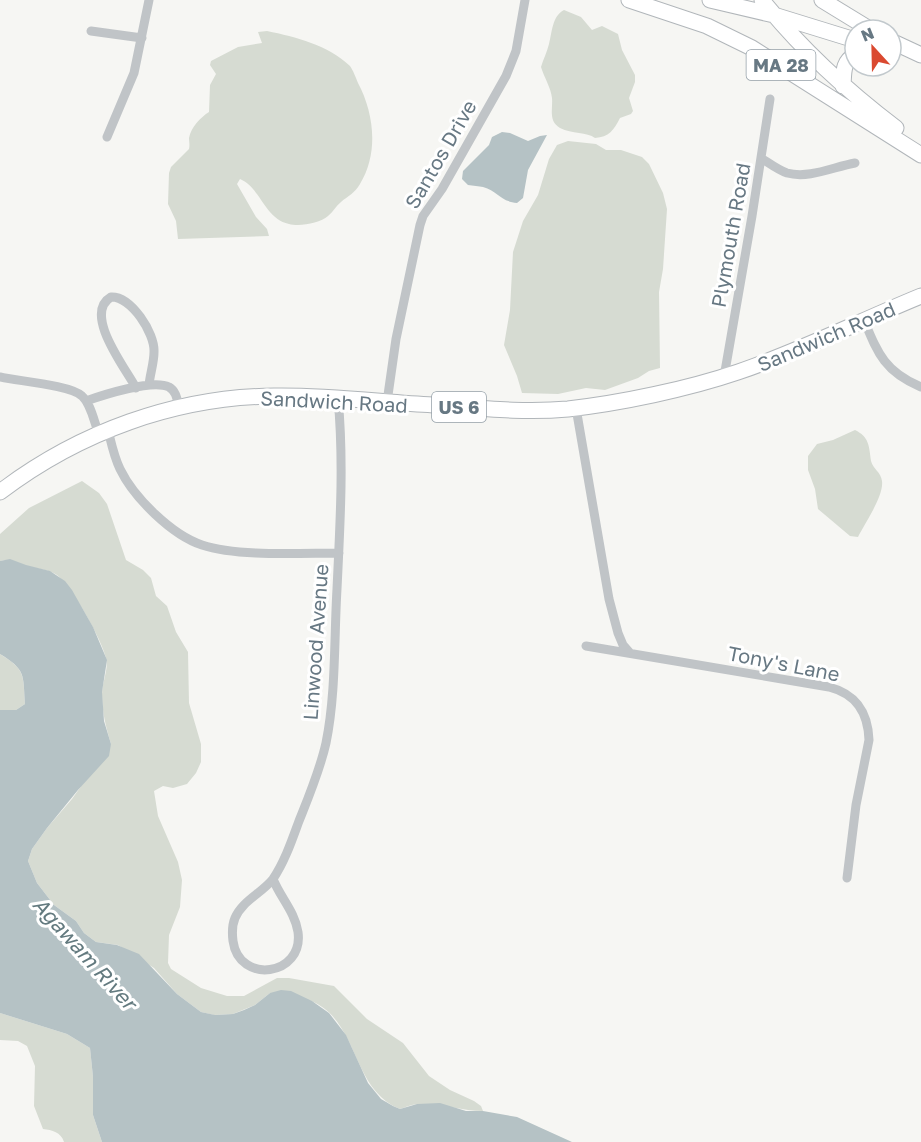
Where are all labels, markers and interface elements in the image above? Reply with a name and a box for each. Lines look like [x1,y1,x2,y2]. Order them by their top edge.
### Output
north arrow [843,18,903,78]
text: N [858,23,877,46]
road number: MA 28 [746,50,816,80]
street label: Santos Drive [399,95,481,213]
street label: Plymouth Road [705,161,755,309]
street label: Sandwich Road [753,296,899,376]
street label: Sandwich Road [260,385,408,417]
road number: US 6 [432,392,486,422]
street label: Linwood Avenue [298,563,332,721]
street label: Tony's Lane [726,640,842,686]
water label: Agawam River [28,891,144,1017]

